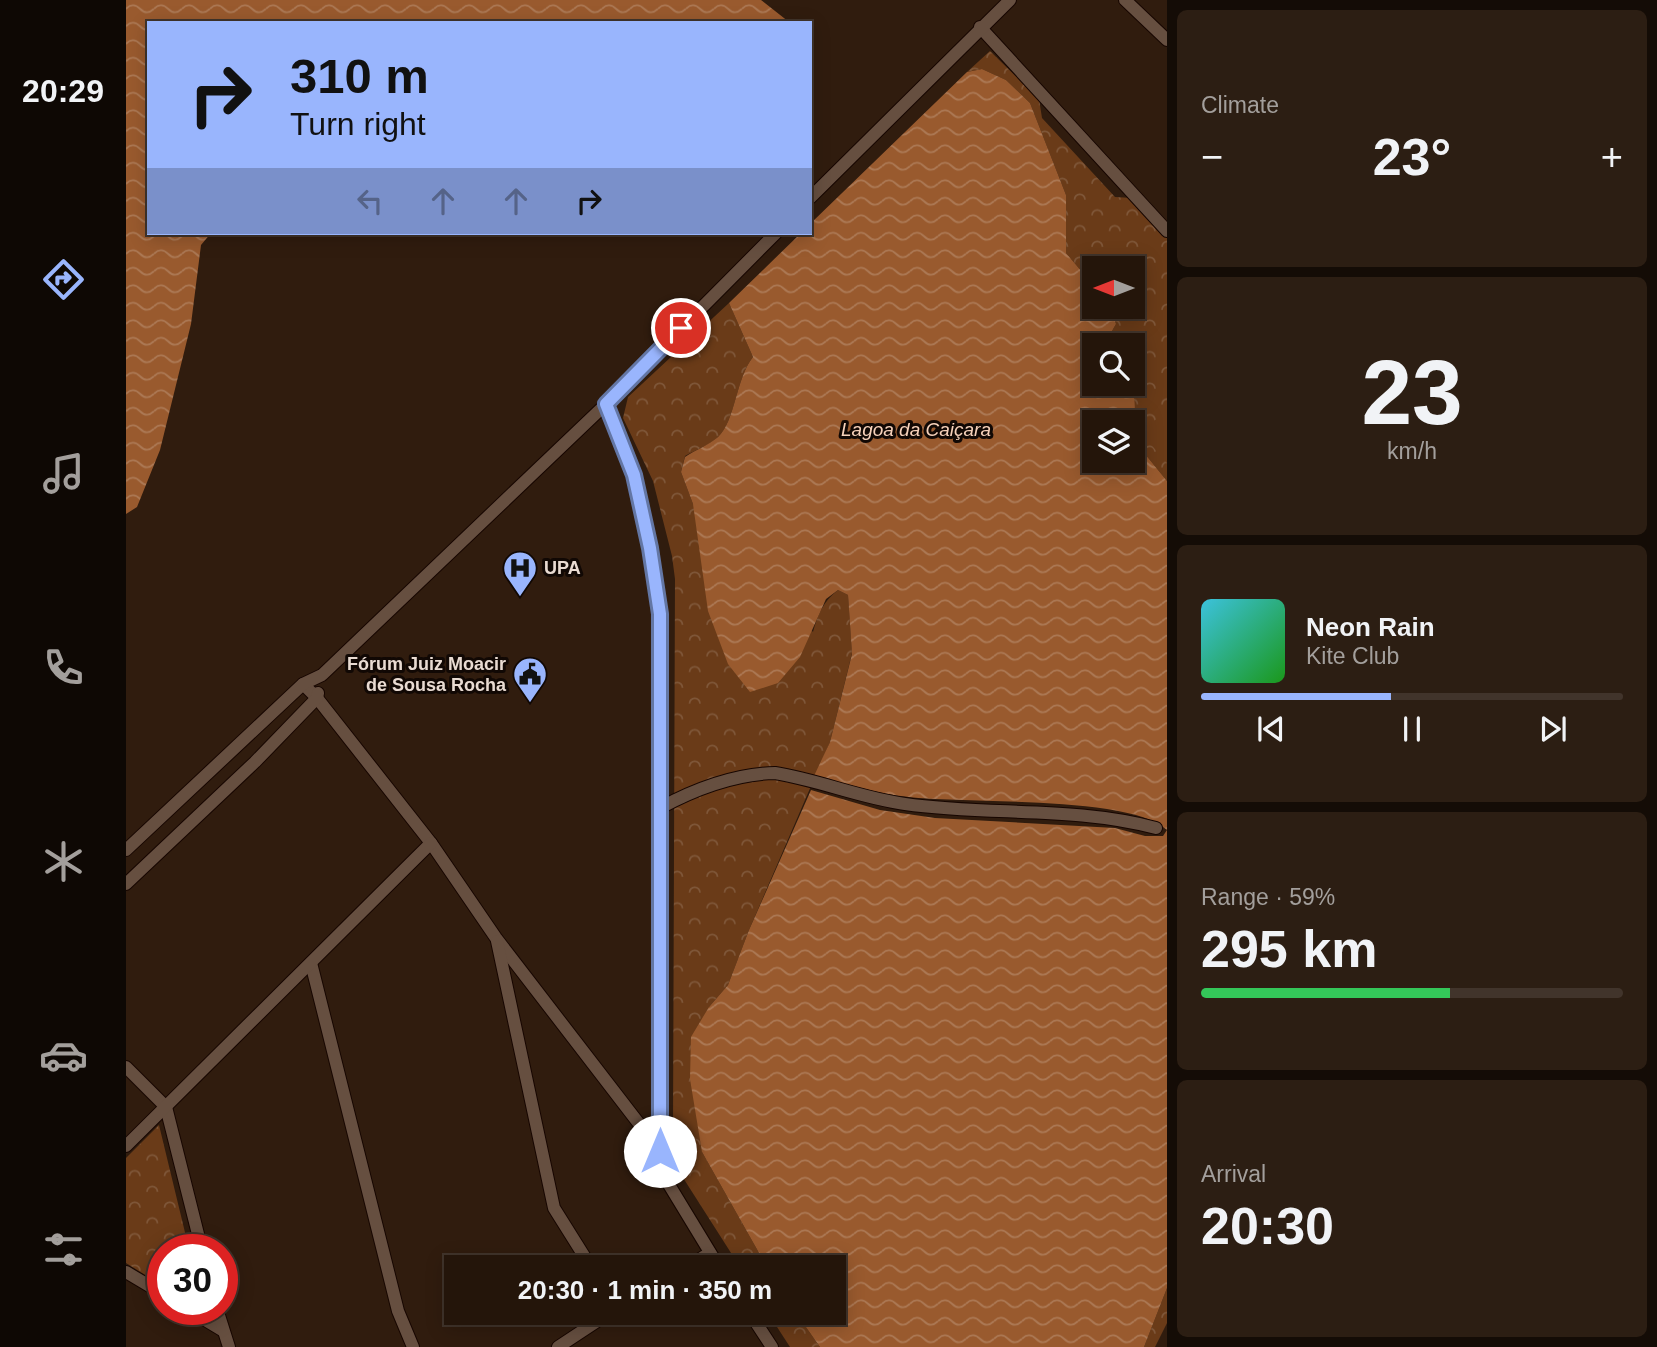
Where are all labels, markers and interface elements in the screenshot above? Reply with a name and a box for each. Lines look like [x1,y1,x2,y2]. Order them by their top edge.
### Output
icon: right [175,49,266,140]
text: 310 m [290,49,429,103]
text: 20:29 [22,73,104,109]
text: Climate [1201,92,1279,118]
text: Turn right [290,106,426,142]
text: 23° [1373,128,1451,186]
text: − [1201,136,1223,178]
text: + [1601,136,1623,178]
icon: left [351,182,389,220]
icon: ahead [424,182,462,220]
icon: ahead [497,182,535,220]
icon: right [570,182,608,220]
icon: directions [39,255,88,304]
north arrow [1082,256,1144,318]
map controls [1082,256,1145,473]
pin [651,298,711,358]
icon: arrive [662,309,700,347]
button: search [1082,333,1145,396]
text: 23 [1361,342,1463,443]
button: layers [1082,410,1145,473]
water label: Lagoa da Caiçara [841,419,991,440]
text: km/h [1387,438,1437,464]
icon: music [39,449,88,498]
hospital icon: UPA [501,549,539,598]
place label: UPA [544,558,581,578]
text: Neon Rain [1306,612,1435,642]
icon: phone [39,643,88,692]
text: Kite Club [1306,643,1399,669]
place label: Fórum Juiz Moacir de Sousa Rocha [347,654,507,695]
public building icon: Fórum Juiz Moacir de Sousa Rocha [511,655,549,704]
icon: previous [1252,710,1290,748]
icon: pause [1393,710,1431,748]
icon: next [1534,710,1572,748]
icon: climate [39,837,88,886]
text: Range · 59% [1201,884,1335,910]
text: 295 km [1201,920,1377,978]
icon: car [39,1031,88,1080]
position arrow [623,1114,697,1188]
text: Arrival [1201,1161,1266,1187]
text: 20:30 [1201,1197,1334,1255]
icon: filters [39,1225,88,1274]
speed limit sign: 30 [147,1234,238,1325]
text: 20:30 · 1 min · 350 m [518,1275,772,1305]

